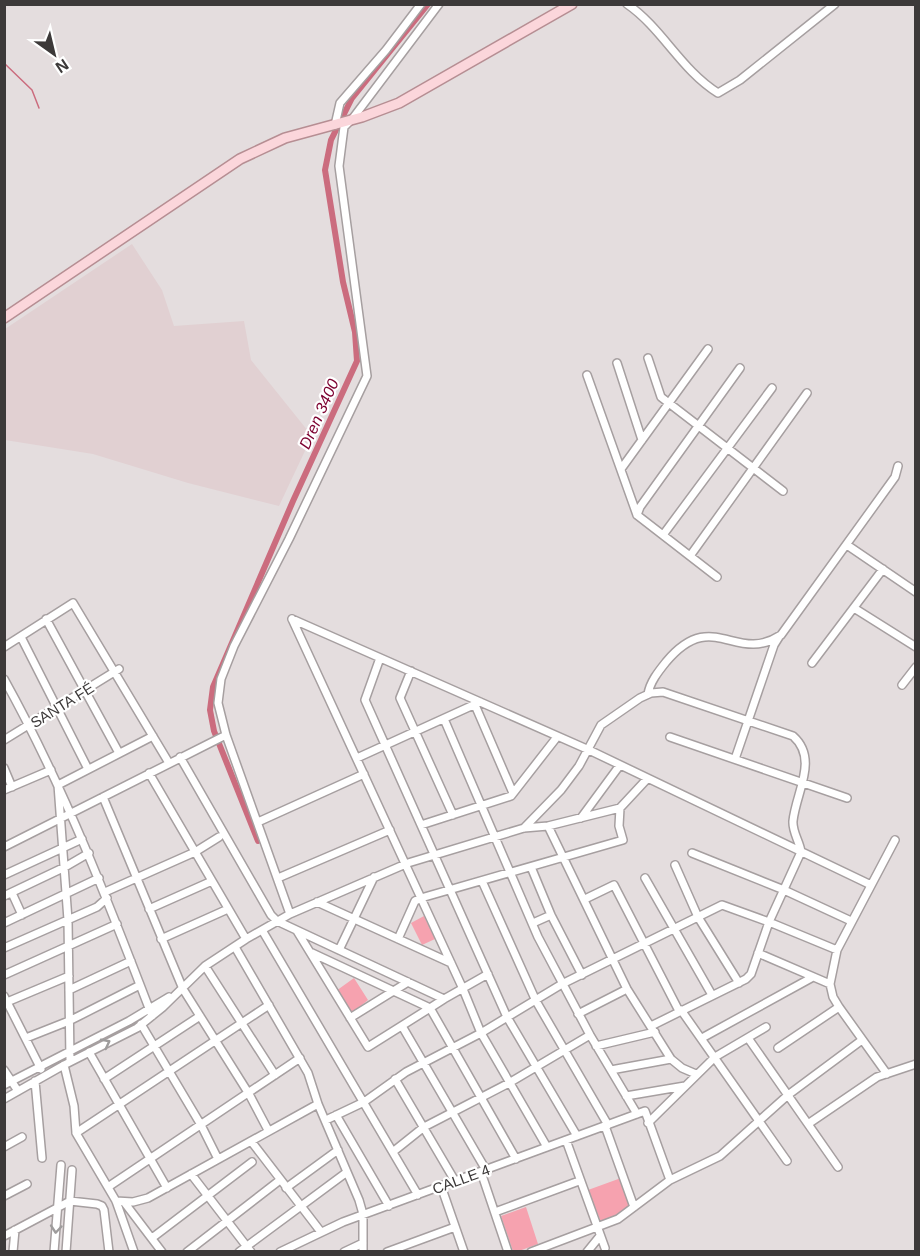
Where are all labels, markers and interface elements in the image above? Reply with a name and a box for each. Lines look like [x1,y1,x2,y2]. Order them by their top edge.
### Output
north arrow [24,24,84,84]
text: N [53,56,72,76]
water label: Dren 3400 [296,376,342,452]
street label: SANTA FÉ [27,679,97,731]
one-way arrow [100,1039,111,1051]
street label: CALLE 4 [430,1161,492,1197]
one-way arrow [50,1225,63,1234]

